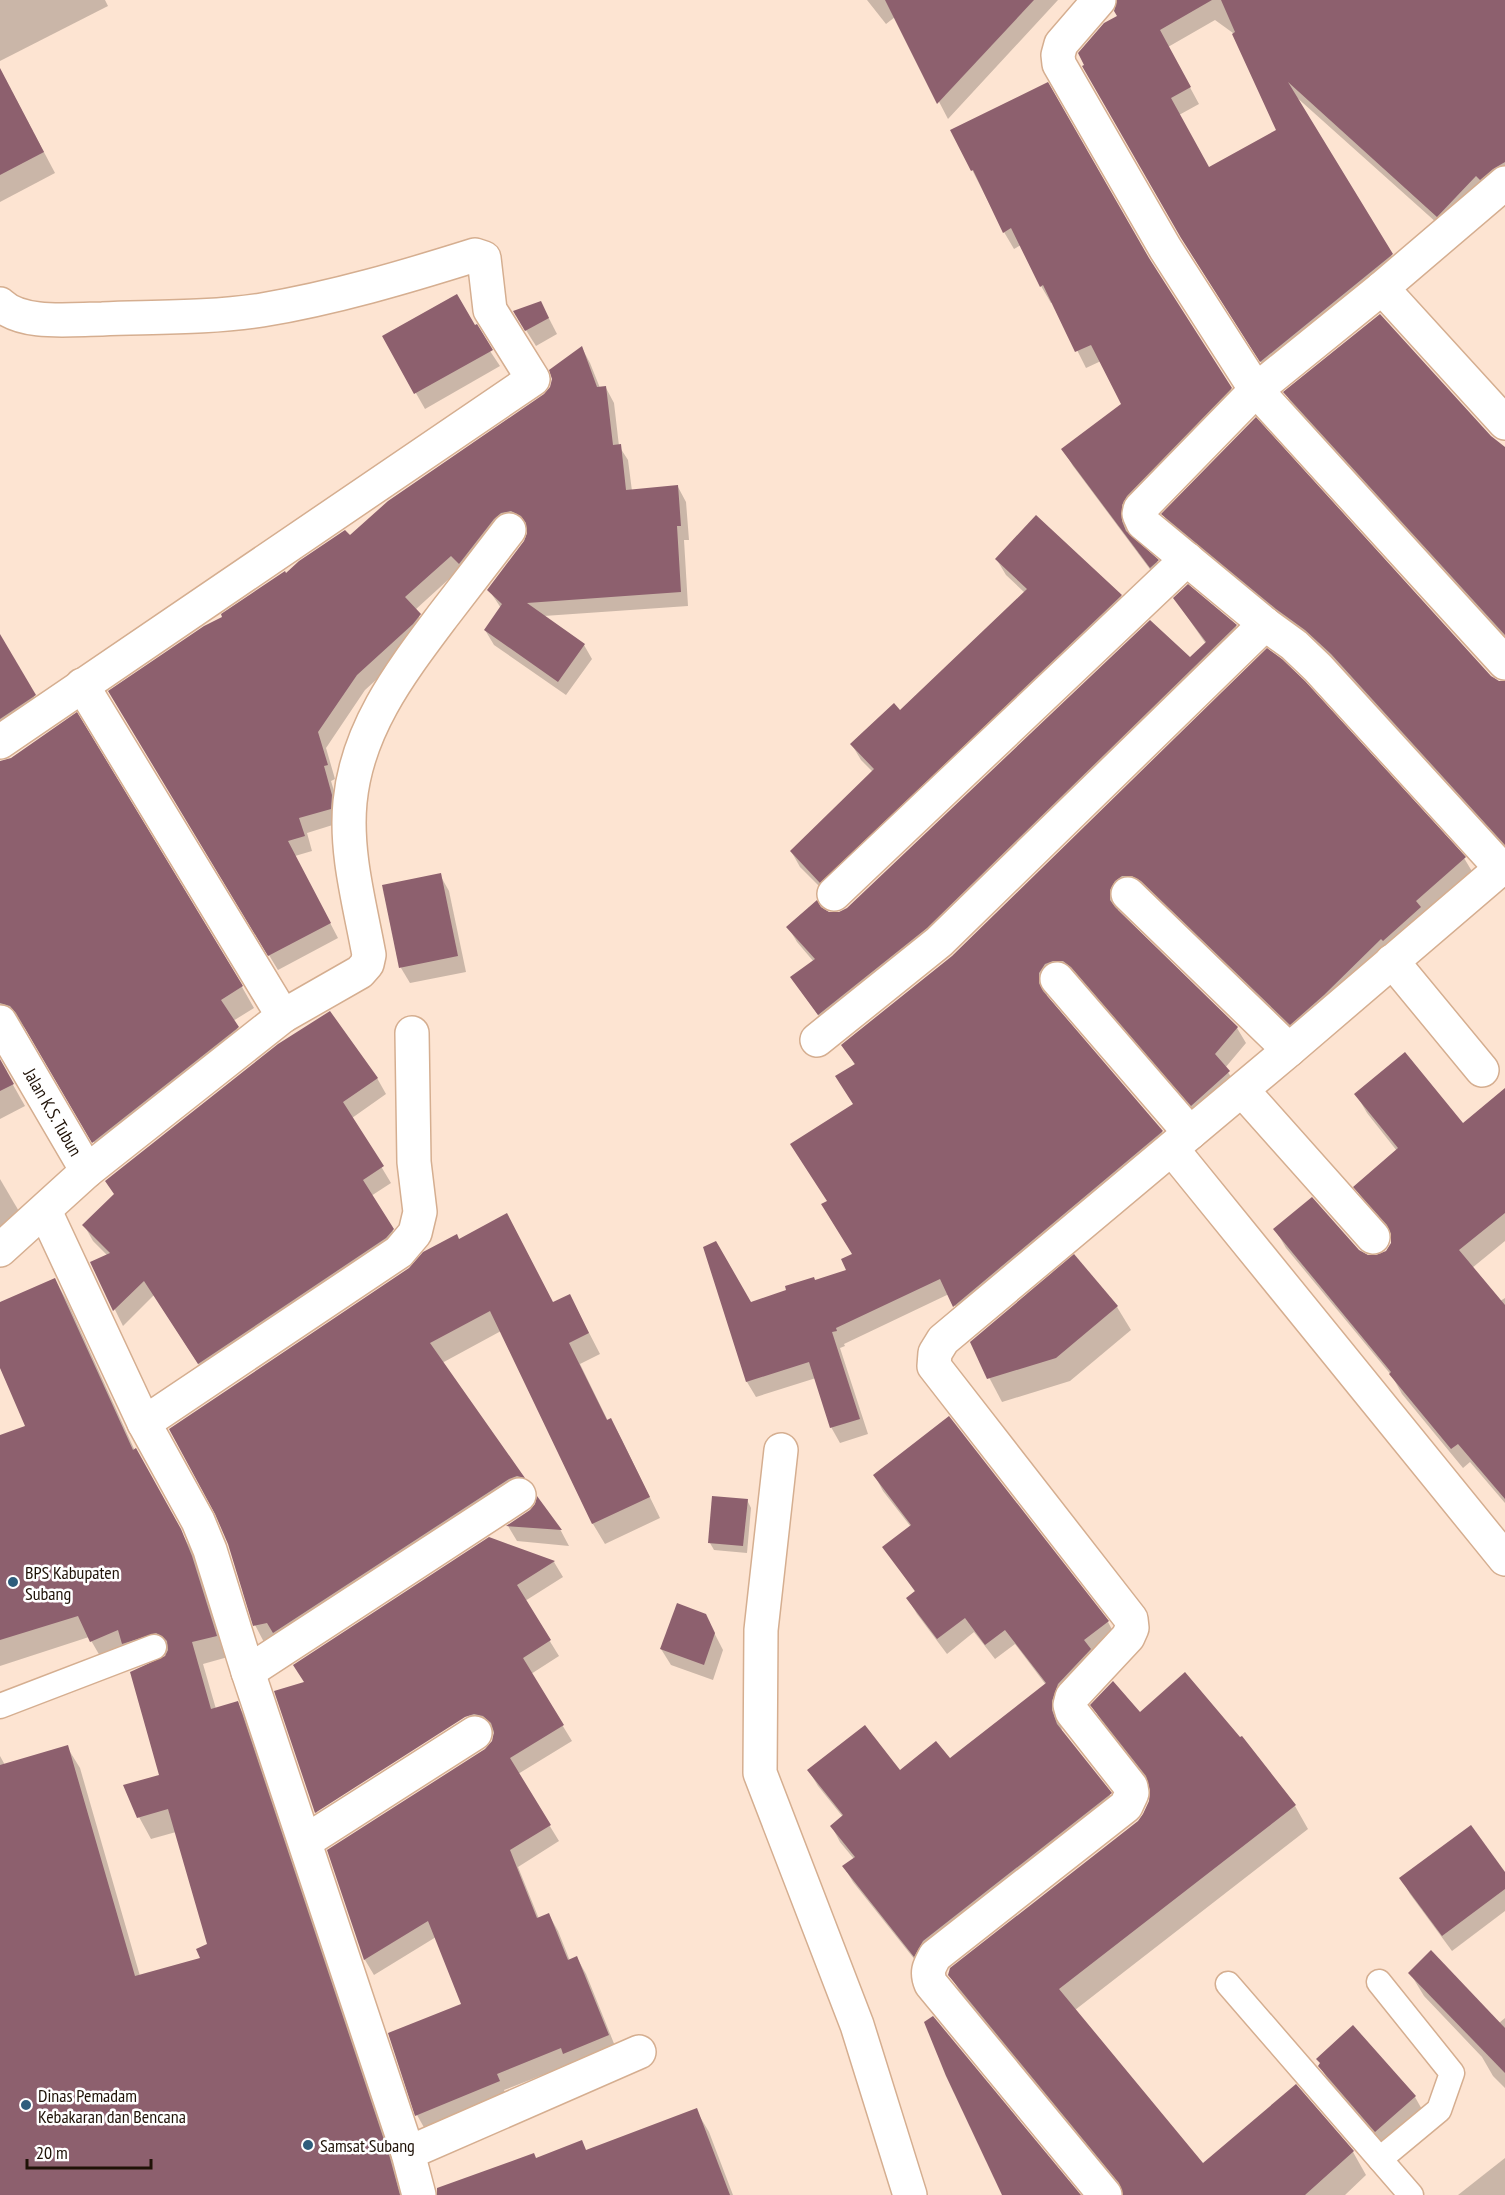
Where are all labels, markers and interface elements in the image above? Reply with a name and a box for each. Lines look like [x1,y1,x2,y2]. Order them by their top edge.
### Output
street label: Jalan K.S. Tubun [18,1063,87,1160]
place label: BPS Kabupaten Subang [25,1561,120,1605]
marker: BPS Kabupaten Subang [6,1575,20,1589]
place label: Dinas Pemadam Kebakaran dan Bencana [38,2084,186,2128]
marker: Dinas Pemadam Kebakaran dan Bencana [19,2098,33,2112]
scale bar [27,2132,152,2170]
place label: Samsat Subang [320,2134,415,2157]
marker: Samsat Subang [301,2138,315,2152]
text: 20 m [36,2141,68,2164]

